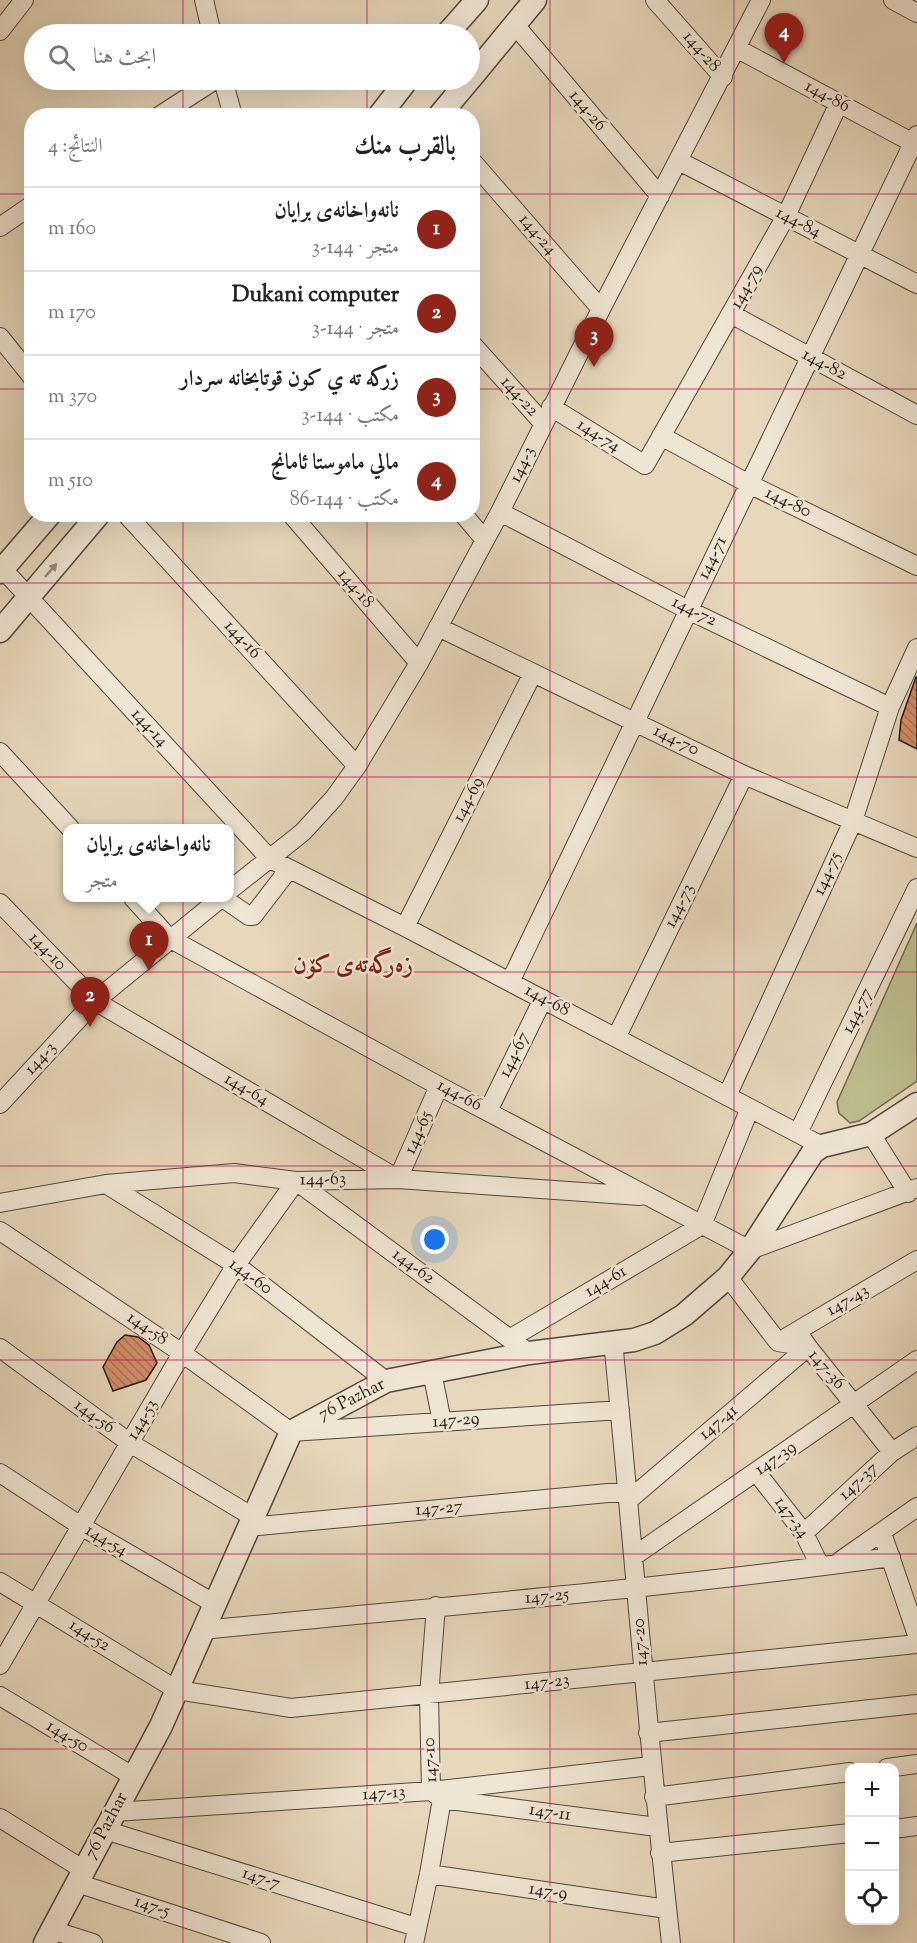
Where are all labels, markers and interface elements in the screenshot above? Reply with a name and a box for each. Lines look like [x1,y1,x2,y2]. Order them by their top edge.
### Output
pin: 4 [764,14,804,63]
search box [24,24,480,90]
street label: 144-28 [676,26,726,78]
icon: search [45,41,78,74]
text: ابحث هنا [93,42,156,74]
street label: 144-86 [800,74,854,120]
street label: 144-26 [562,84,612,138]
text: بالقرب منك [354,129,456,166]
text: النتائج: 4 [48,133,103,162]
text: نانەواخانەی برایان [274,196,399,228]
street label: 144-84 [771,200,825,246]
street label: 144-24 [512,209,562,261]
text: 160 m [48,215,96,244]
text: 1 [433,215,440,244]
text: متجر · 144-3 [312,234,399,263]
street label: 144-79 [724,260,770,314]
text: Dukani computer [232,280,399,312]
text: 170 m [48,299,96,328]
text: 2 [432,299,441,328]
text: متجر · 144-3 [312,315,399,344]
pin: 3 [574,318,614,367]
street label: 144-82 [797,342,852,388]
text: زركه ته ي كون قوتابخانه سردار [180,364,399,396]
street label: 144-22 [494,371,545,424]
text: 370 m [48,383,97,412]
text: 3 [432,383,441,412]
text: مكتب · 144-3 [301,402,399,431]
street label: 144-74 [571,412,625,460]
street label: 144-3 [503,443,543,487]
text: مالي ماموستا ئامانج [271,448,399,480]
text: 510 m [48,467,93,496]
text: 4 [431,467,442,496]
street label: 144-80 [760,481,816,525]
text: مكتب · 144-86 [290,486,399,515]
street label: 144-71 [691,532,735,584]
one-way arrow [44,563,58,578]
street label: 144-18 [330,563,380,615]
street label: 144-72 [667,590,722,634]
street label: 144-16 [217,615,267,665]
street label: 144-14 [124,703,174,753]
street label: 144-70 [649,719,703,763]
street label: 144-69 [447,773,492,827]
popup [63,824,234,902]
text: نانەواخانەی برایان [86,830,211,862]
street label: 144-75 [807,848,849,900]
text: متجر [86,868,118,897]
street label: 144-73 [658,879,702,933]
pin: 1 [130,922,168,971]
street label: 144-10 [22,927,72,977]
district label: زەرگەتەی کۆن [293,946,413,983]
pin: 2 [70,978,110,1027]
street label: 144-68 [520,978,574,1024]
street label: 144-77 [836,984,880,1038]
street label: 144-67 [493,1028,537,1082]
street label: 144-3 [19,1036,63,1082]
street label: 144-64 [219,1067,273,1113]
street label: 144-66 [432,1073,486,1119]
street label: 144-65 [398,1107,440,1159]
street label: 144-63 [300,1167,346,1193]
your location [420,1225,449,1254]
street label: 144-62 [386,1243,440,1292]
street label: 144-60 [223,1252,277,1302]
street label: 144-61 [580,1259,632,1305]
street label: 147-43 [822,1278,874,1324]
street label: 144-58 [121,1306,173,1352]
street label: 147-36 [801,1344,851,1396]
street label: 76 Pazhar [314,1372,390,1428]
street label: 144-56 [68,1393,120,1441]
street label: 144-53 [121,1395,165,1445]
street label: 147-41 [694,1399,744,1447]
street label: 147-29 [432,1406,481,1436]
street label: 147-39 [750,1435,802,1483]
street label: 147-37 [833,1457,885,1507]
street label: 147-34 [767,1492,815,1544]
street label: 147-27 [414,1494,464,1524]
street label: 144-54 [80,1518,132,1564]
street label: 147-25 [524,1582,570,1612]
street label: 144-52 [63,1613,115,1659]
street label: 147-20 [626,1617,656,1667]
street label: 147-23 [523,1668,571,1698]
street label: 144-50 [41,1714,93,1760]
street label: 147-10 [417,1737,445,1783]
map controls [845,1763,899,1925]
button: + [845,1763,899,1817]
street label: 147-13 [362,1780,406,1808]
street label: 76 Pazhar [79,1788,136,1864]
street label: 147-11 [527,1797,573,1829]
button: − [845,1817,899,1871]
street label: 147-7 [239,1861,283,1897]
button: locate [845,1871,899,1925]
street label: 147-9 [527,1876,569,1908]
street label: 147-5 [131,1889,173,1925]

